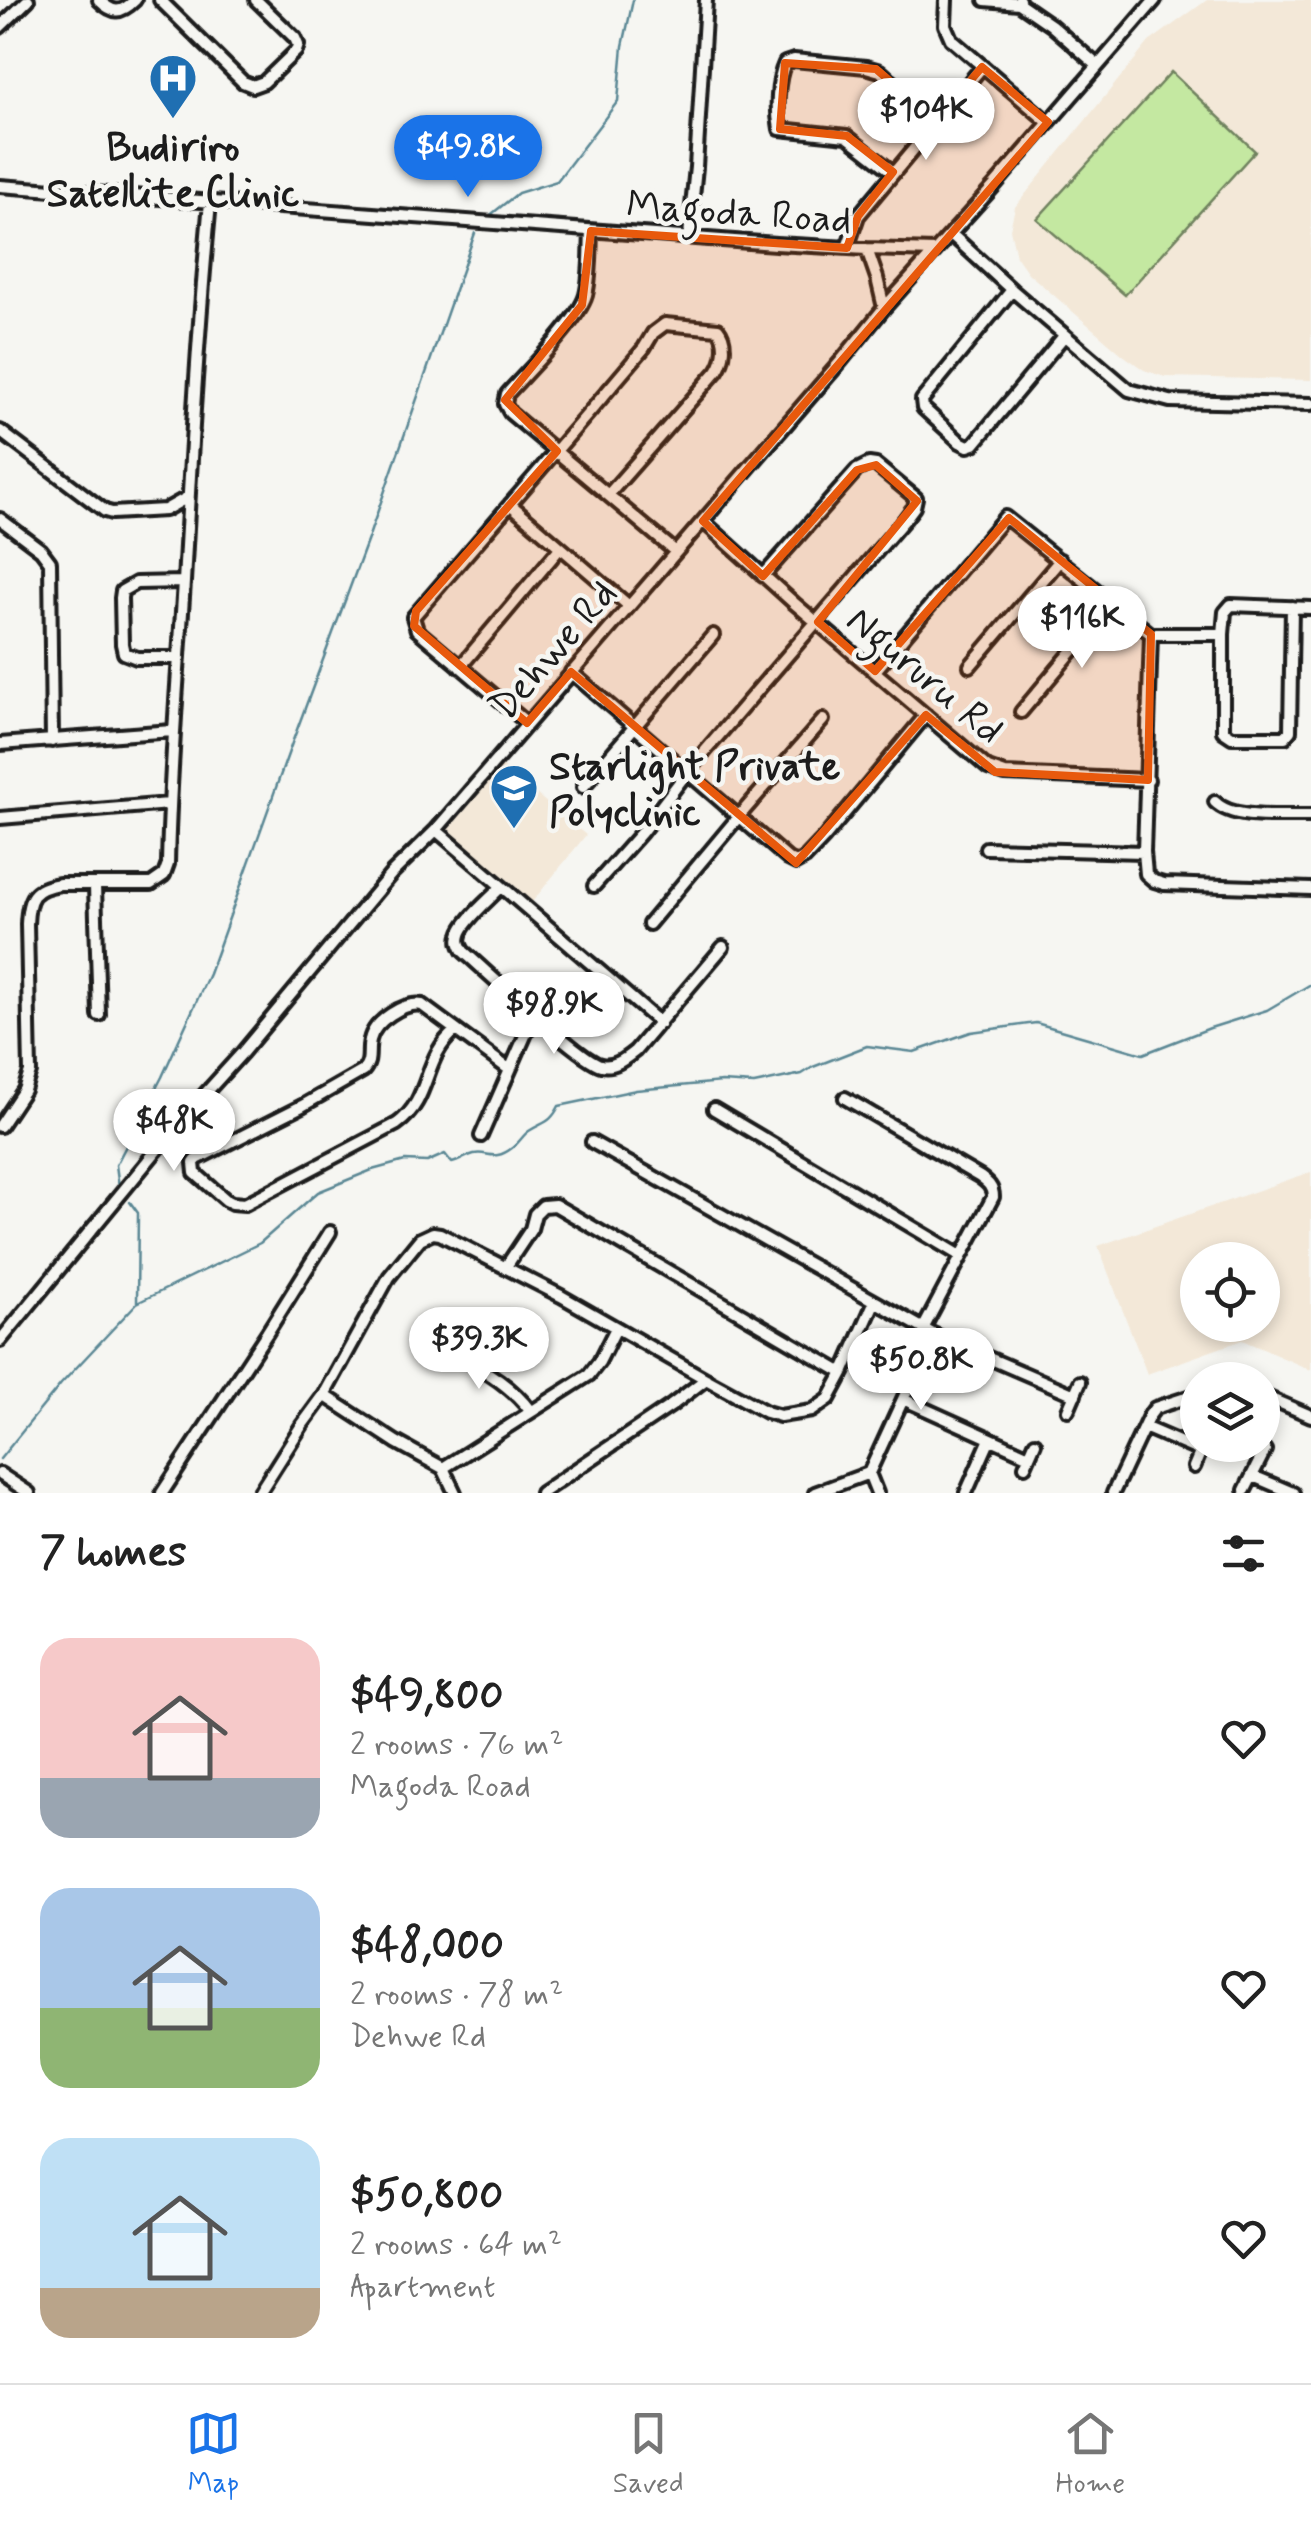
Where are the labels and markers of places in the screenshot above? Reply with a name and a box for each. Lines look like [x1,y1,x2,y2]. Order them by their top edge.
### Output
hospital icon: Budiriro Satellite Clinic [147,52,199,120]
pin: $104K [856,78,996,163]
pin: $49.8K [387,115,549,200]
place label: Budiriro Satellite Clinic [47,123,300,221]
pin: $116K [1012,586,1152,671]
place label: Starlight Private Polyclinic [549,742,841,840]
school or university icon: Starlight Private Polyclinic [488,762,540,830]
pin: $98.9K [473,972,635,1057]
pin: $48K [115,1089,233,1174]
pin: $39.3K [398,1307,560,1392]
pin: $50.8K [840,1328,1002,1413]

